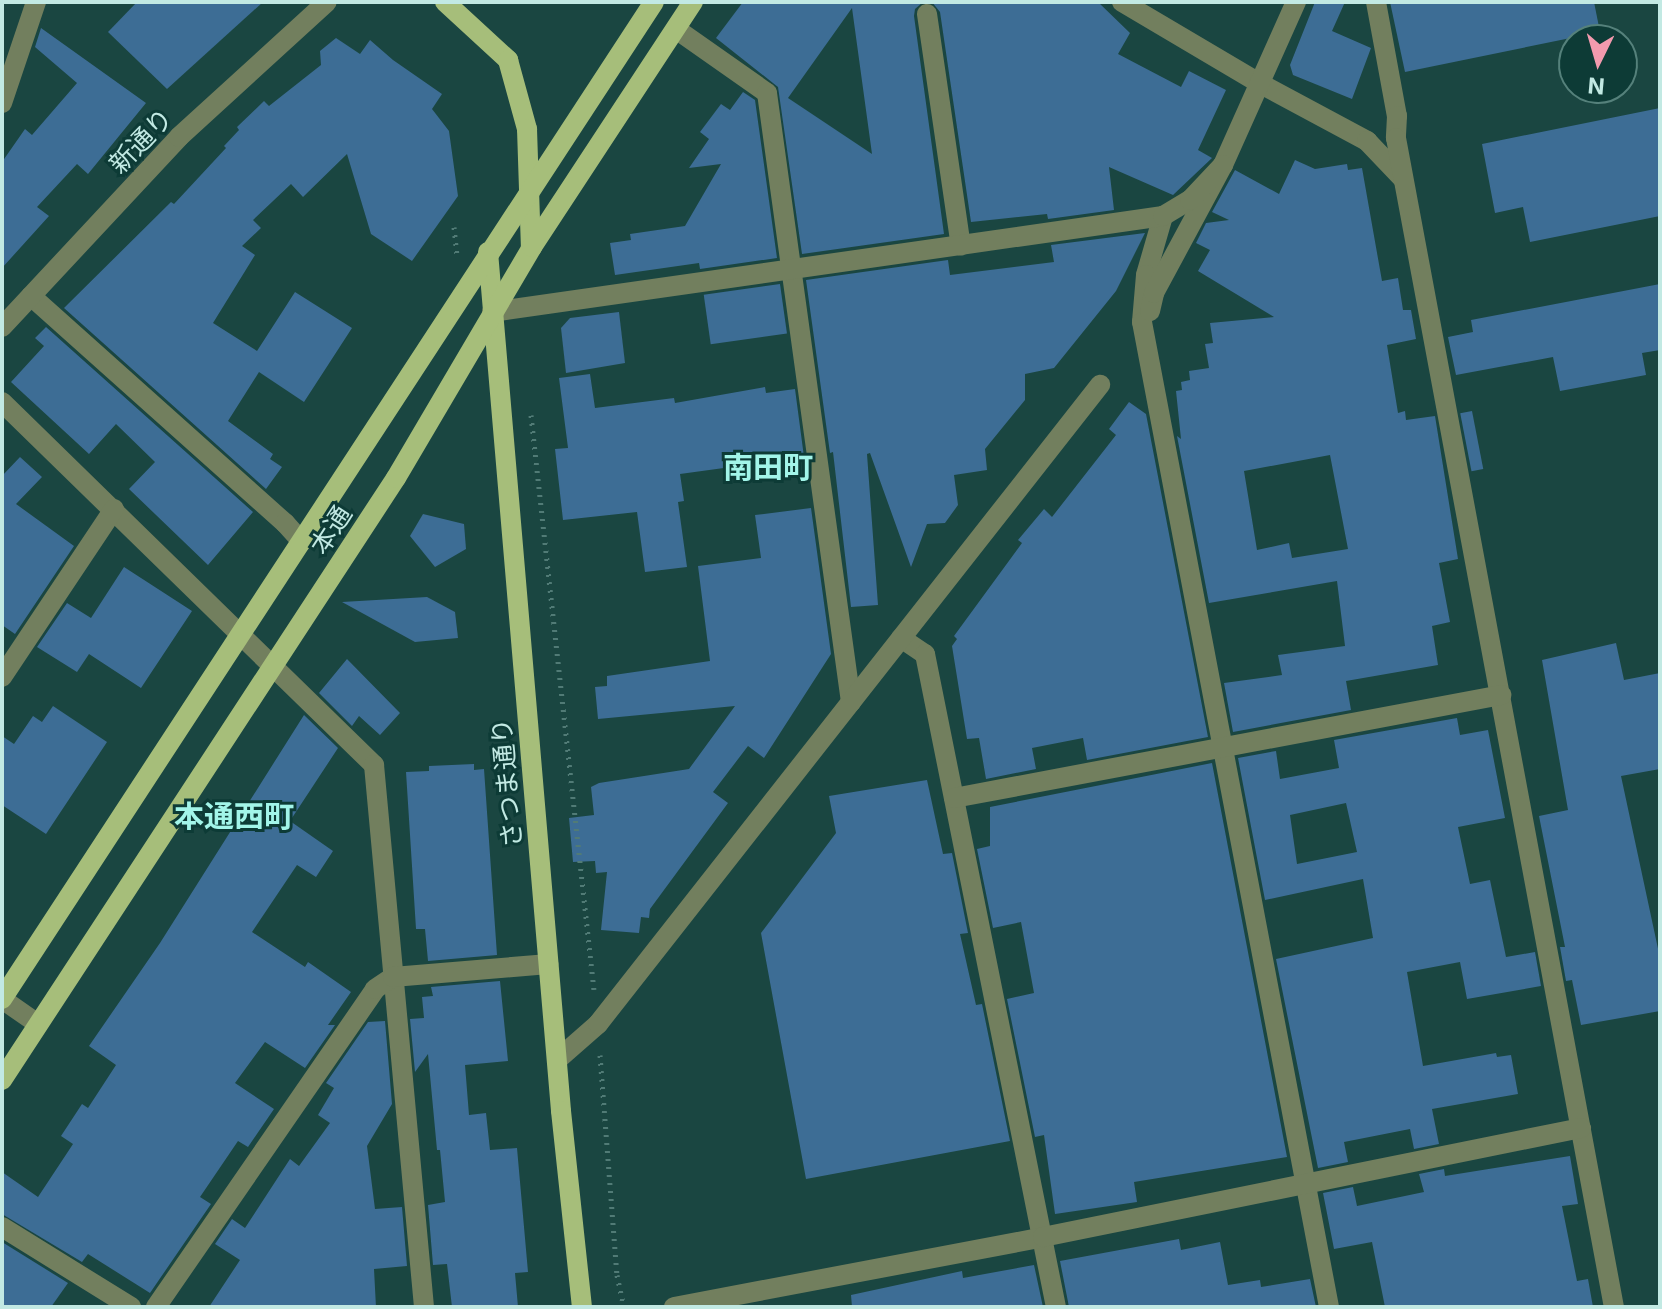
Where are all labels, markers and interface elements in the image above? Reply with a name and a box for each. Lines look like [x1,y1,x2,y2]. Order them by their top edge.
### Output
north arrow [1558,24,1638,104]
text: N [1587,72,1606,100]
street label: 新通り [103,102,179,180]
district label: 南田町 [723,449,813,485]
street label: 本通 [304,500,358,560]
street label: さつま通り [486,717,528,849]
district label: 本通西町 [174,798,294,834]

